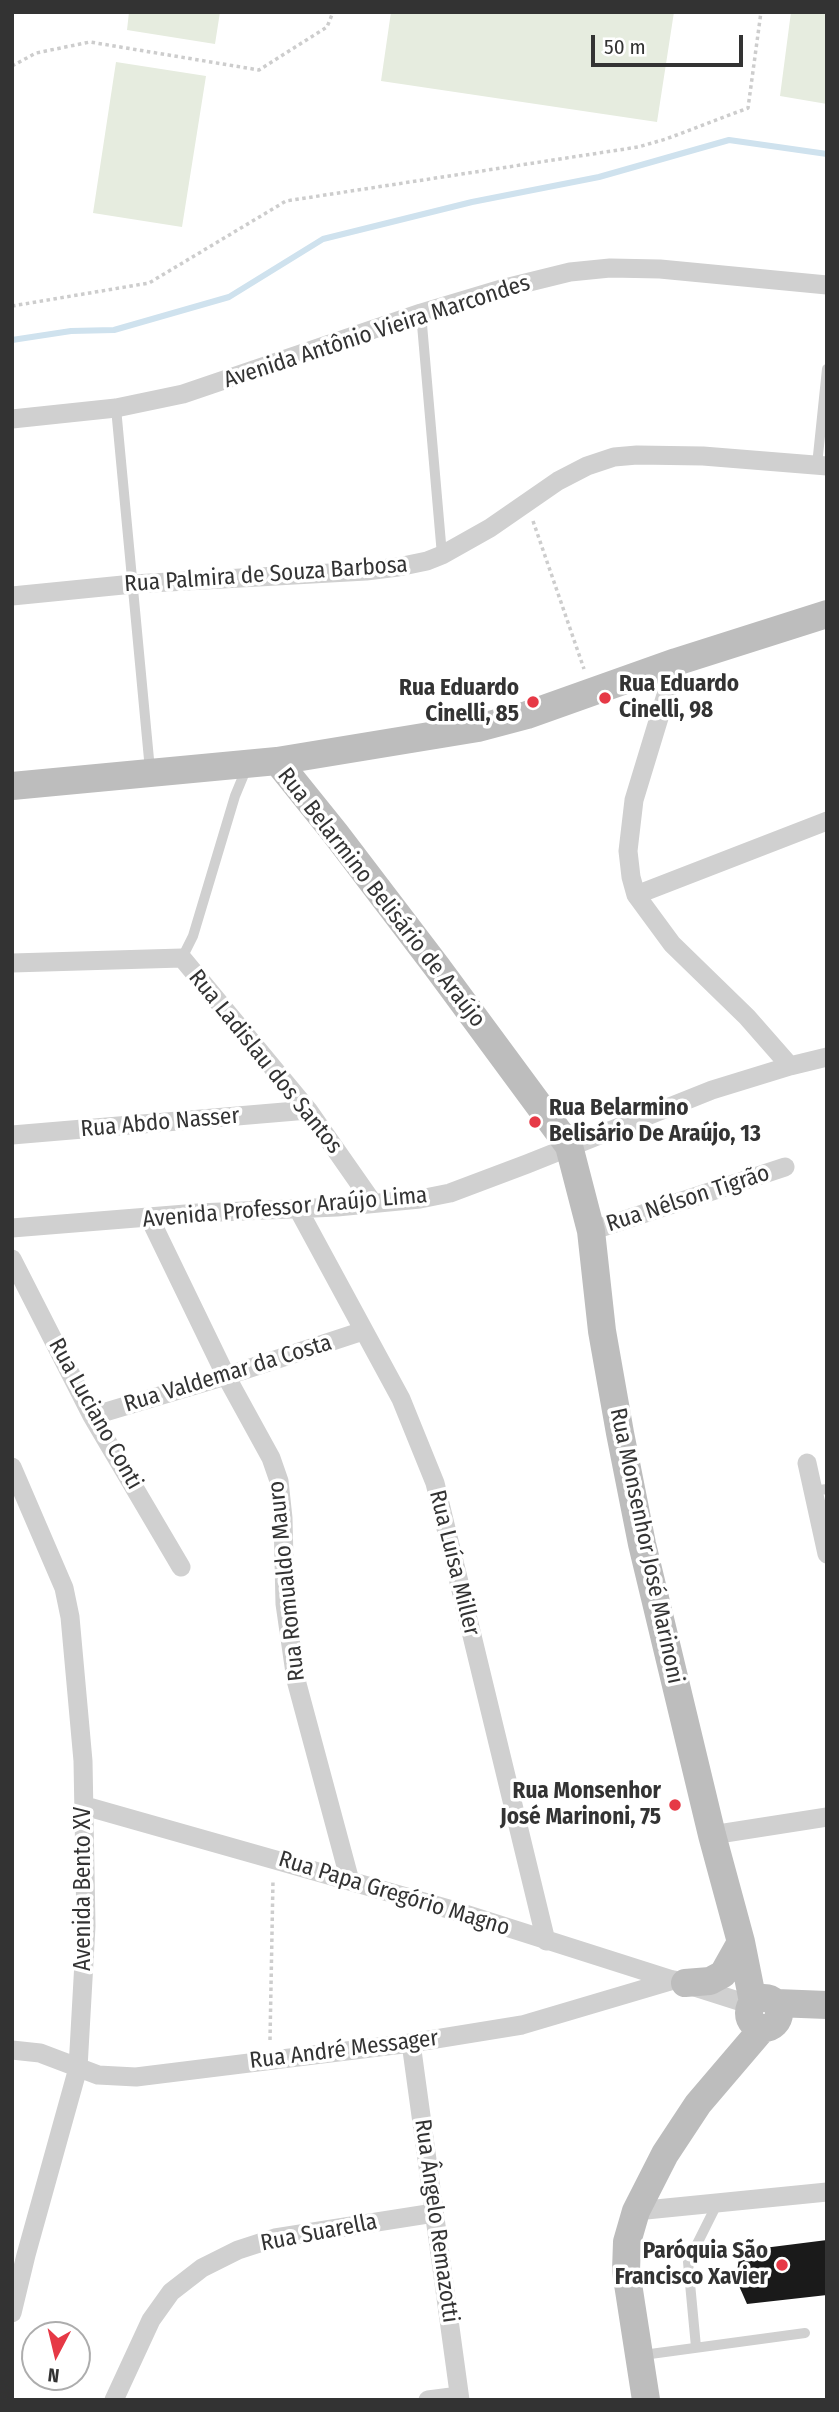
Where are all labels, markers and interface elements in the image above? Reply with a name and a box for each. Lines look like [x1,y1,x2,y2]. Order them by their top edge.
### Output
scale bar [594,21,746,65]
text: 50 m [604,34,646,60]
street label: Avenida Antônio Vieira Marcondes [220,269,534,395]
street label: Rua Palmira de Souza Barbosa [123,551,409,599]
place label: Rua Eduardo Cinelli, 98 [619,671,739,725]
place label: Rua Eduardo Cinelli, 85 [399,675,519,729]
marker: Rua Eduardo Cinelli, 98 [597,690,613,706]
marker: Rua Eduardo Cinelli, 85 [525,694,541,710]
street label: Rua Belarmino Belisário de Araújo [271,763,491,1033]
street label: Rua Ladislau dos Santos [182,964,348,1160]
place label: Rua Belarmino Belisário De Araújo, 13 [549,1095,761,1149]
street label: Rua Abdo Nasser [79,1102,241,1144]
marker: Rua Belarmino Belisário De Araújo, 13 [527,1114,543,1130]
street label: Rua Nélson Tigrão [603,1160,773,1238]
street label: Avenida Professor Araújo Lima [142,1182,428,1234]
street label: Rua Valdemar da Costa [121,1329,335,1419]
street label: Rua Luciano Conti [42,1334,148,1494]
street label: Rua Monsenhor José Marinoni [603,1406,689,1686]
street label: Rua Romualdo Mauro [263,1480,311,1682]
street label: Rua Luísa Miller [423,1487,485,1639]
place label: Rua Monsenhor José Marinoni, 75 [500,1778,661,1832]
marker: Rua Monsenhor José Marinoni, 75 [667,1797,683,1813]
street label: Avenida Bento XV [70,1807,98,1971]
street label: Rua Papa Gregório Magno [275,1846,513,1942]
street label: Rua André Messager [248,2025,440,2075]
street label: Rua Ângelo Remazotti [408,2118,464,2324]
street label: Rua Suarella [258,2208,380,2258]
place label: Paróquia São Francisco Xavier [615,2238,768,2292]
marker: Paróquia São Francisco Xavier [774,2257,790,2273]
north arrow [21,2321,91,2391]
text: N [47,2363,61,2387]

